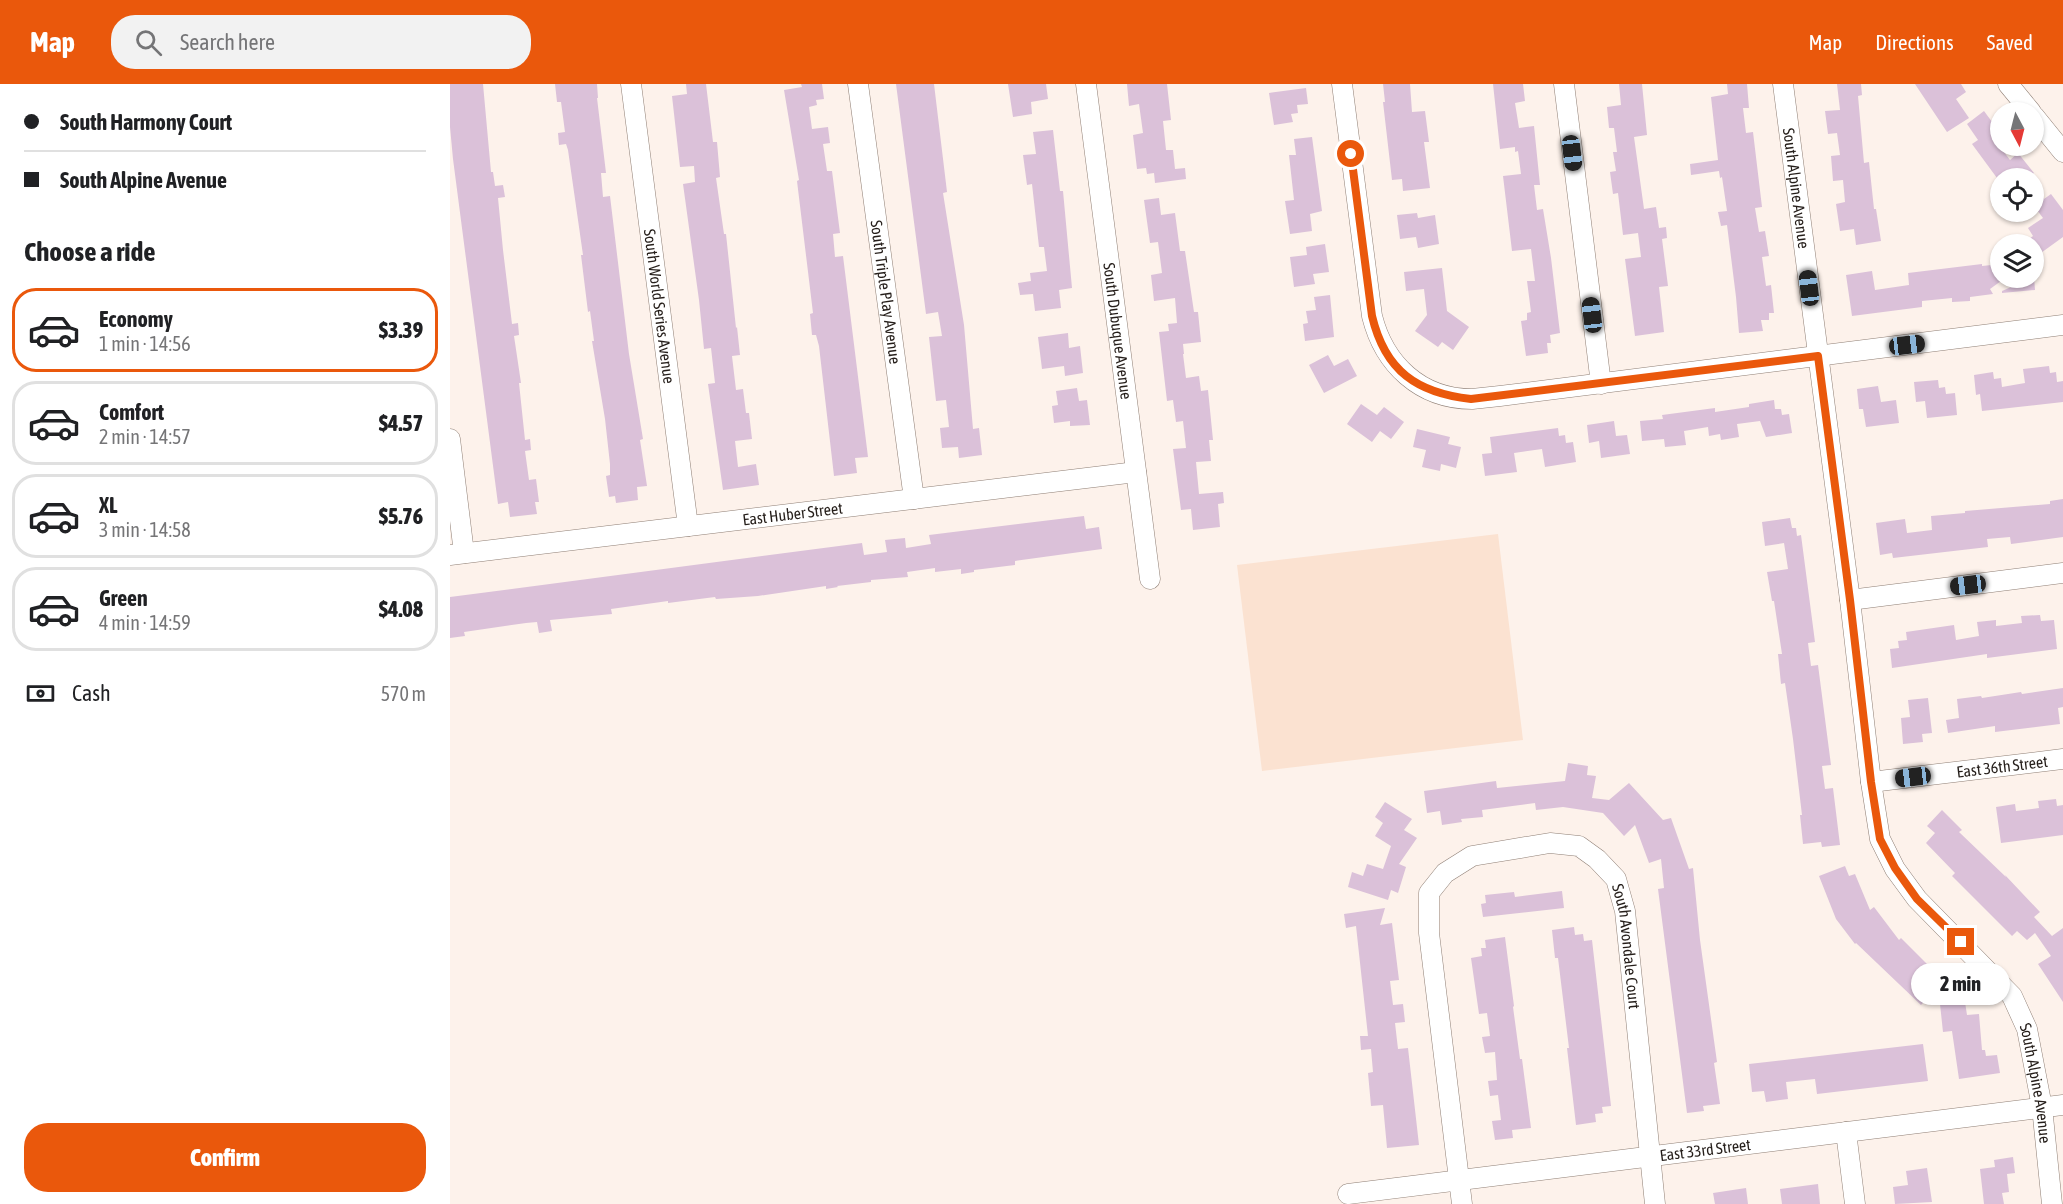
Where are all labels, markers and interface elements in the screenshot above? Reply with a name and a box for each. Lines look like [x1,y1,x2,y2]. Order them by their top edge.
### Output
search box [111,15,531,69]
text: Map [30,26,75,58]
icon: search [132,26,165,59]
text: Search here [180,29,275,55]
text: Map [1808,30,1842,54]
text: Directions [1875,30,1954,54]
text: Saved [1987,30,2033,54]
north arrow [1990,102,2044,156]
map controls [1990,102,2044,288]
text: South Harmony Court [60,109,232,135]
street label: South Alpine Avenue [1780,127,1813,250]
car [1561,134,1583,172]
route start [1337,140,1364,167]
text: South Alpine Avenue [60,167,227,193]
button: locate [1990,168,2044,222]
street label: South Triple Play Avenue [867,219,905,365]
street label: South World Series Avenue [641,228,679,385]
button: layers [1990,234,2044,288]
text: Choose a ride [24,236,156,267]
street label: South Dubuque Avenue [1100,261,1136,400]
car [1798,269,1820,307]
car [1581,296,1603,334]
icon: car [27,303,81,357]
text: Economy [99,306,173,332]
text: $3.39 [379,317,423,343]
text: 1 min · 14:56 [99,332,191,355]
car [1888,334,1926,356]
icon: car [27,396,81,450]
text: Comfort [99,399,164,425]
text: $4.57 [379,410,423,436]
text: 2 min · 14:57 [99,425,191,448]
icon: car [27,489,81,543]
text: XL [99,492,117,518]
street label: East Huber Street [741,499,844,529]
text: $5.76 [379,503,423,529]
text: 3 min · 14:58 [99,518,191,541]
car [1949,574,1987,596]
icon: car [27,582,81,636]
text: Green [99,585,148,611]
text: $4.08 [379,596,423,622]
text: 4 min · 14:59 [99,611,191,634]
icon: cash [24,677,57,710]
text: Cash [72,680,111,706]
text: 570 m [381,682,426,705]
street label: East 36th Street [1956,752,2049,781]
car [1894,766,1932,788]
street label: South Avondale Court [1609,882,1644,1010]
route end [1947,928,1974,955]
callout: 2 min [1912,963,2011,1005]
text: 2 min [1940,972,1981,995]
street label: South Alpine Avenue [2016,1020,2055,1144]
button: Confirm [24,1123,426,1192]
street label: East 33rd Street [1659,1135,1752,1164]

